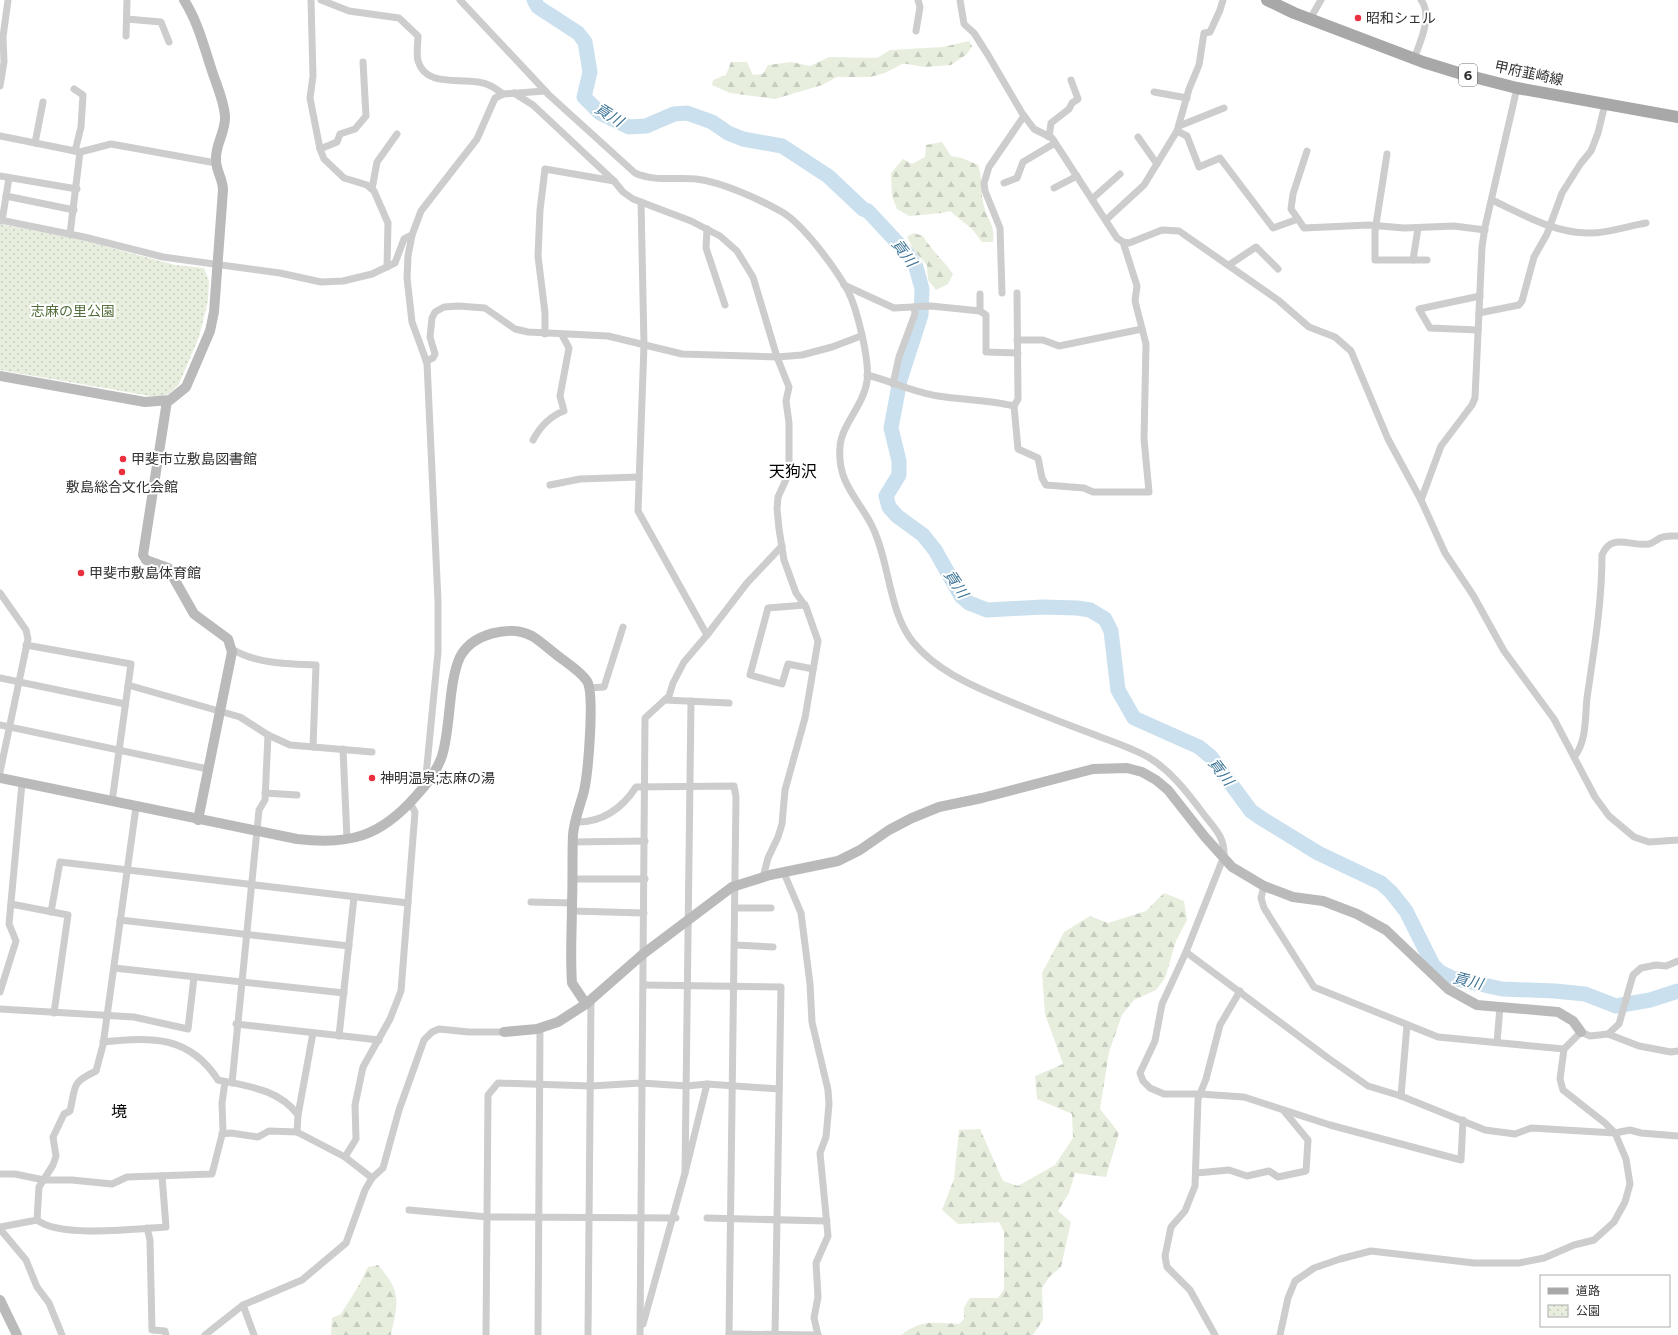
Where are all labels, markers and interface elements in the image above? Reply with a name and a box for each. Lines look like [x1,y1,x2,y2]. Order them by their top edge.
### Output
place label: 昭和シェル [1366,9,1436,27]
marker: 昭和シェル [1353,13,1363,23]
street label: 甲府韮崎線 [1493,57,1565,89]
road number: 6 [1459,64,1477,86]
water label: 貢川 [592,99,629,132]
water label: 貢川 [888,235,922,272]
park label: 志麻の里公園 [31,302,115,320]
place label: 甲斐市立敷島図書館 [131,450,257,468]
marker: 甲斐市立敷島図書館 [118,454,128,464]
district label: 天狗沢 [769,462,817,481]
marker: 敷島総合文化会館 [117,467,127,477]
place label: 敷島総合文化会館 [66,478,178,496]
place label: 甲斐市敷島体育館 [89,564,201,582]
water label: 貢川 [940,566,974,603]
marker: 甲斐市敷島体育館 [76,568,86,578]
water label: 貢川 [1205,754,1239,791]
place label: 神明温泉;志麻の湯 [380,769,495,787]
marker: 神明温泉;志麻の湯 [367,773,377,783]
water label: 貢川 [1451,968,1487,994]
district label: 境 [111,1102,127,1121]
legend [1540,1275,1670,1327]
text: 道路 [1576,1283,1600,1298]
text: 公園 [1576,1303,1600,1318]

